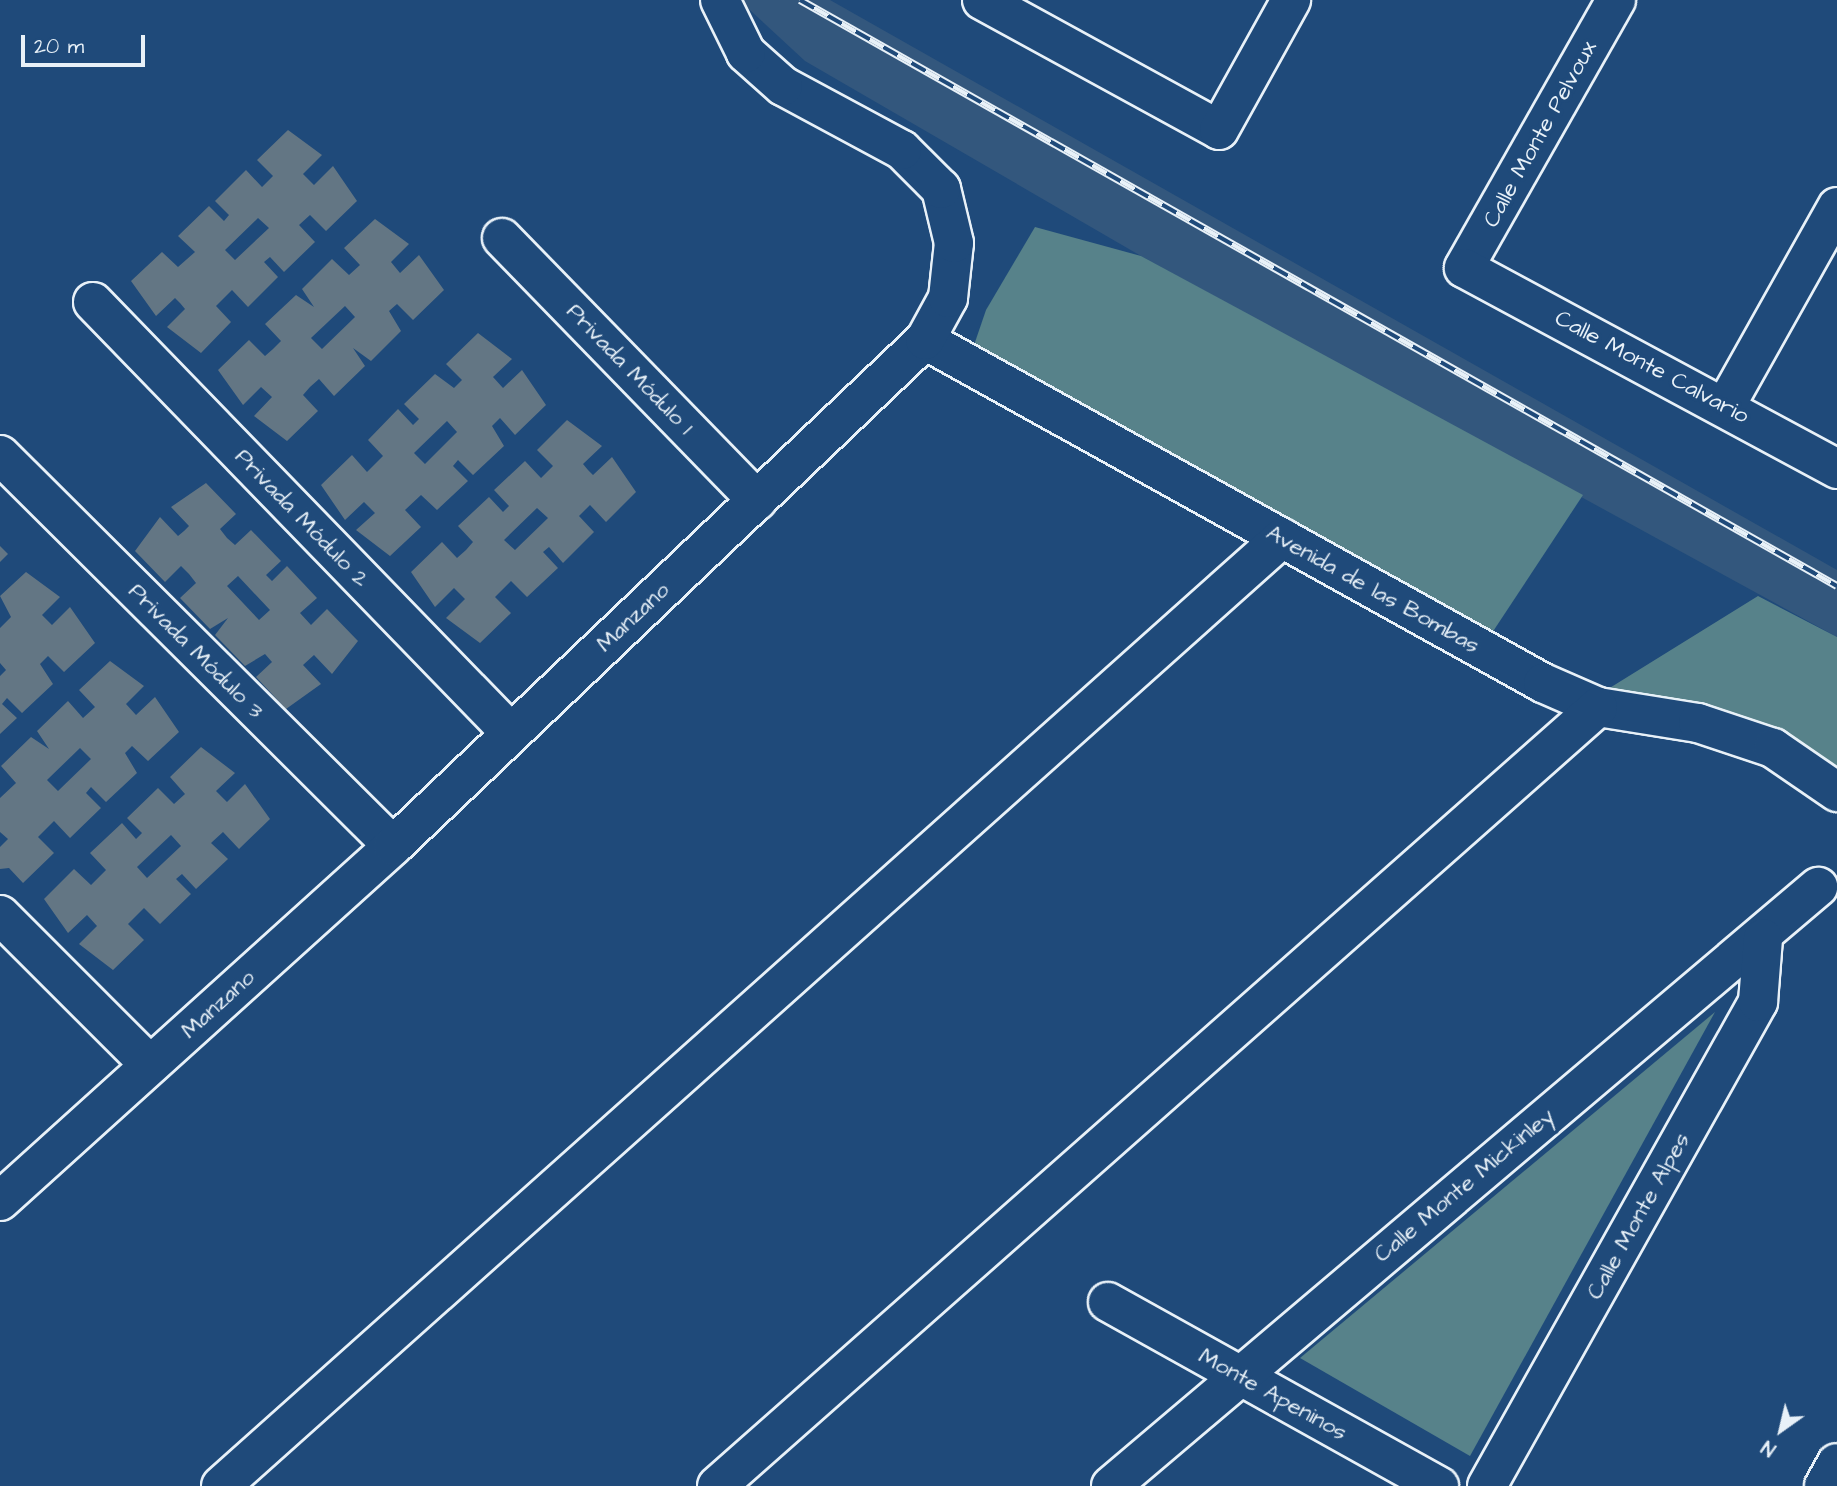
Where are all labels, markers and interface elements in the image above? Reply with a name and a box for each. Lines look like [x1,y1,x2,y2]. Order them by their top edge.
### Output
scale bar [24,21,149,65]
text: 20 m [34,32,84,61]
street label: Calle Monte Pelvoux [1477,36,1603,232]
street label: Privada Módulo 1 [561,298,699,440]
street label: Calle Monte Calvario [1550,304,1754,430]
street label: Privada Módulo 2 [229,443,375,593]
street label: Avenida de las Bombas [1262,519,1484,659]
street label: Manzano [591,576,675,658]
street label: Privada Módulo 3 [123,578,269,724]
street label: Manzano [175,964,261,1044]
street label: Calle Monte Mickinley [1369,1102,1559,1268]
street label: Calle Monte Alpes [1581,1128,1695,1304]
street label: Monte Apeninos [1194,1342,1352,1446]
north arrow [1746,1395,1816,1465]
text: N [1756,1433,1781,1462]

